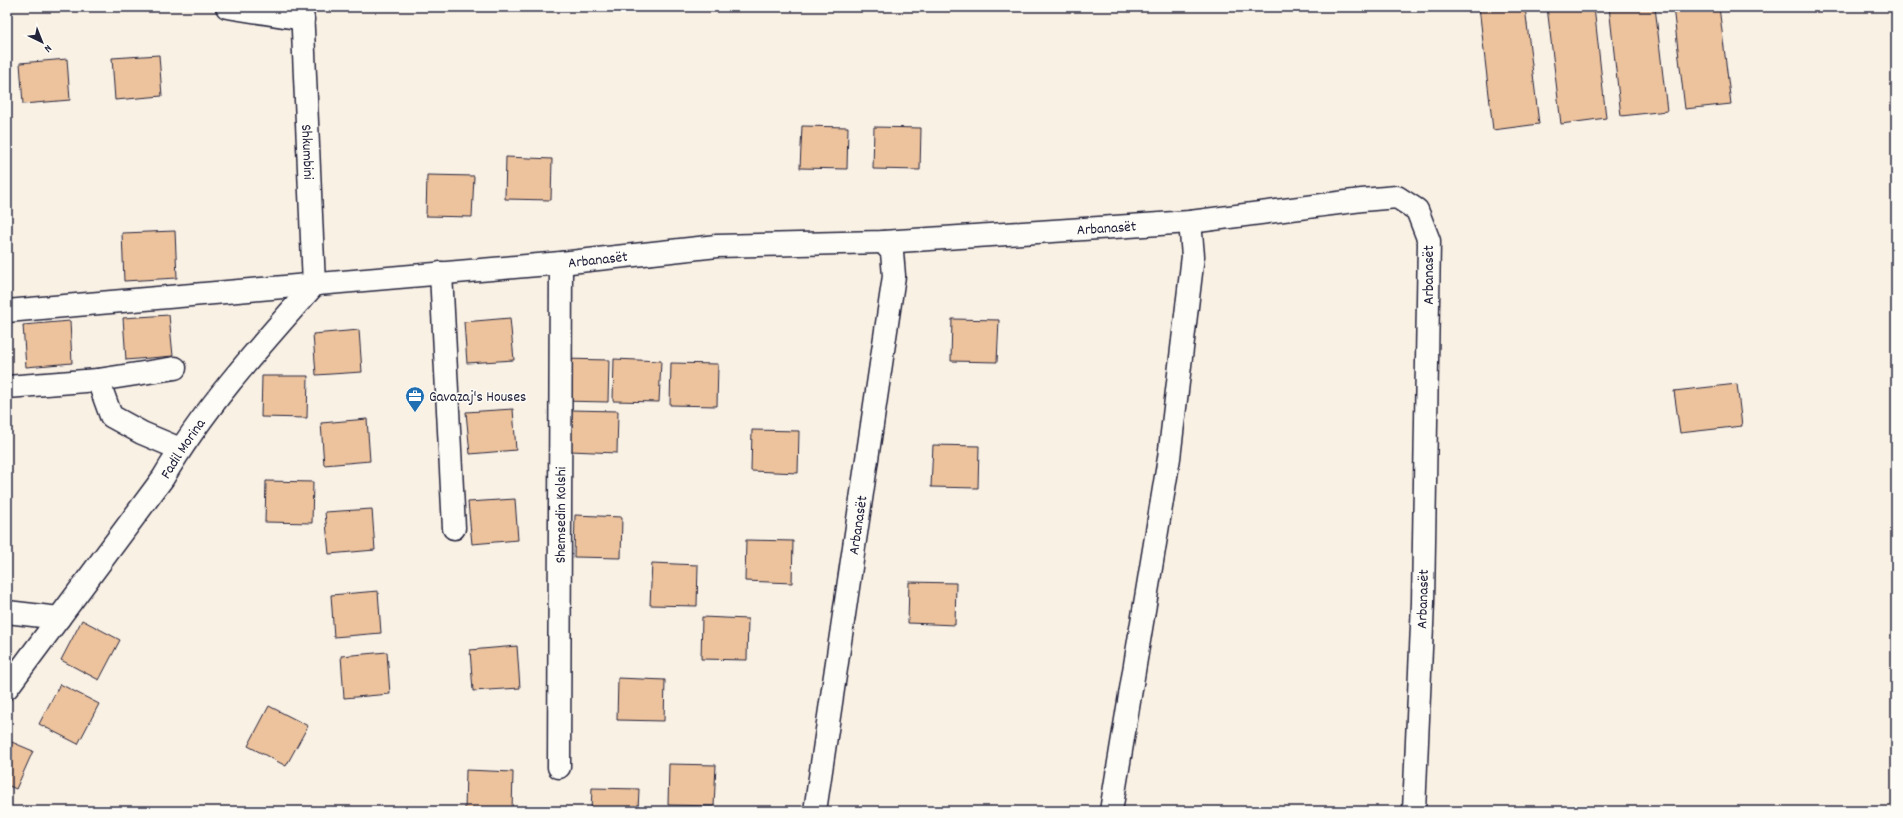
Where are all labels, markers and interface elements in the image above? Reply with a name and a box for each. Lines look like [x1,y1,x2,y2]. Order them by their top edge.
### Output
north arrow [22,22,62,62]
text: N [40,40,55,56]
street label: Shkumbini [294,124,318,180]
street label: Arbanasët [1076,216,1138,242]
street label: Arbanasët [1419,245,1441,305]
street label: Arbanasët [567,247,629,275]
office icon: Gavazaj's Houses [404,385,426,413]
place label: Gavazaj's Houses [429,387,526,409]
street label: Fadil Morina [156,414,212,484]
street label: Shemsedin Kolshi [551,466,573,563]
street label: Arbanasët [844,494,875,557]
street label: Arbanasët [1412,568,1436,629]

